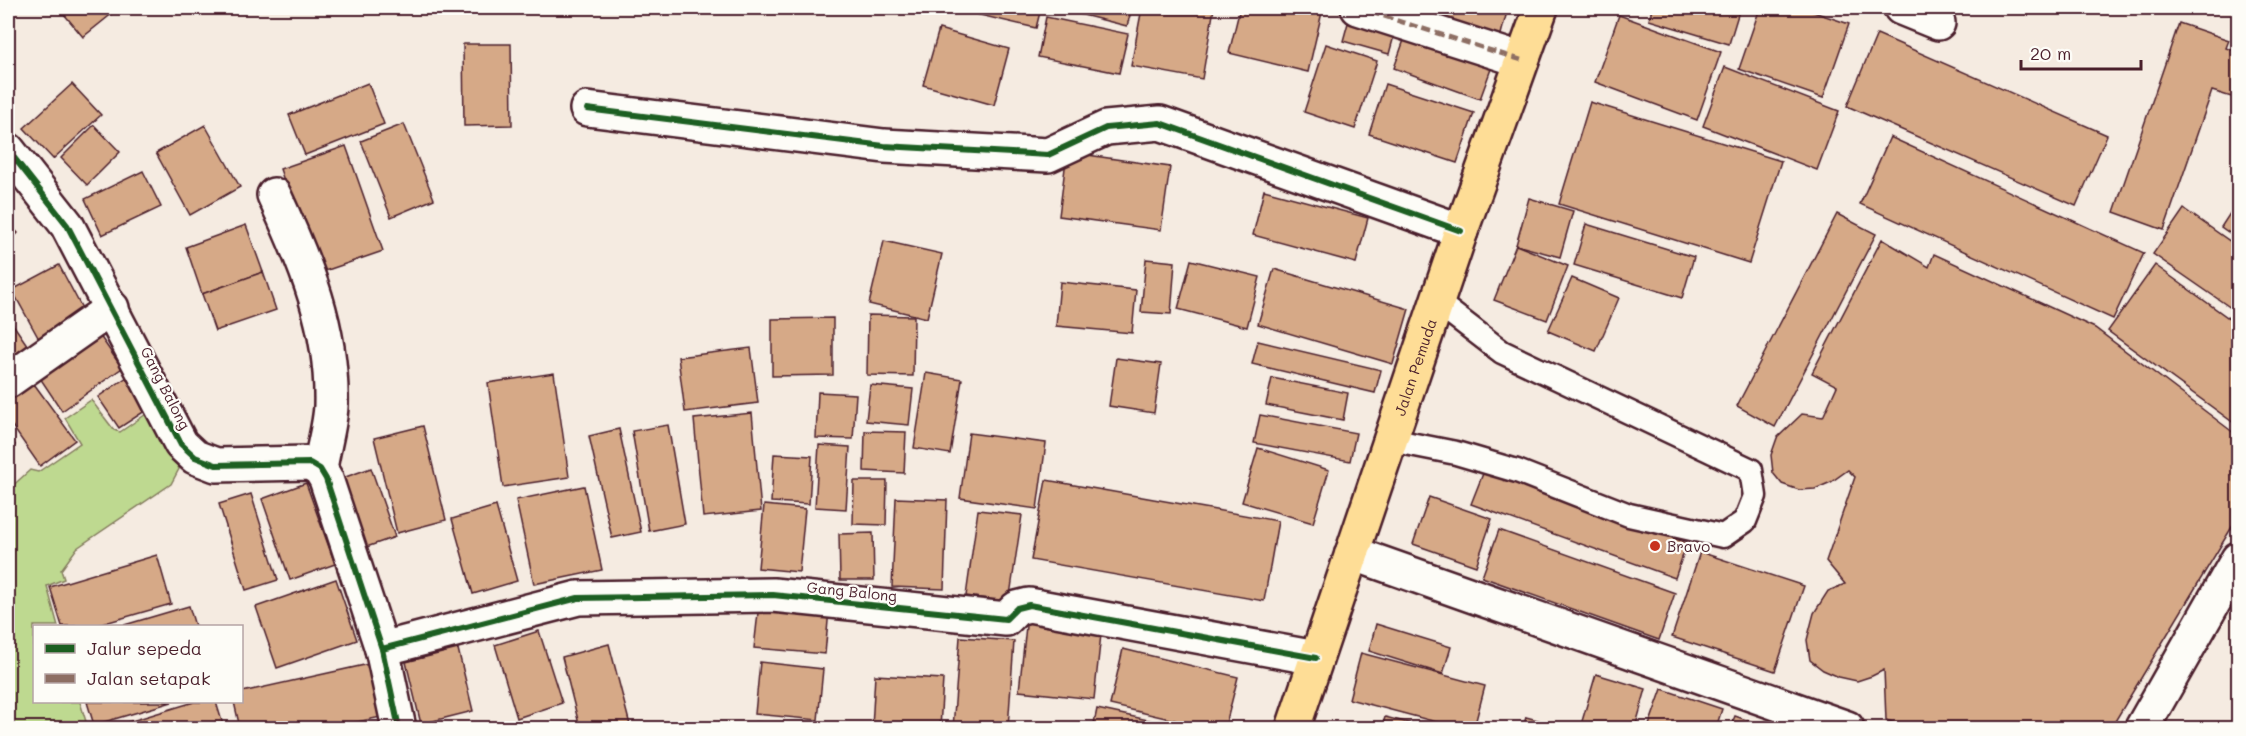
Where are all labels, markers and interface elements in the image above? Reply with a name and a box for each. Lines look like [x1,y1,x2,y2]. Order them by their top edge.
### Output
scale bar [2021,33,2141,71]
text: 20 m [2030,41,2071,65]
street label: Jalan Pemuda [1389,316,1441,418]
street label: Gang Balong [137,343,196,433]
place label: Bravo [1667,536,1710,556]
marker: Bravo [1648,539,1662,553]
street label: Gang Balong [806,576,898,606]
legend [33,625,243,703]
text: Jalur sepeda [87,636,202,660]
text: Jalan setapak [87,666,210,690]

